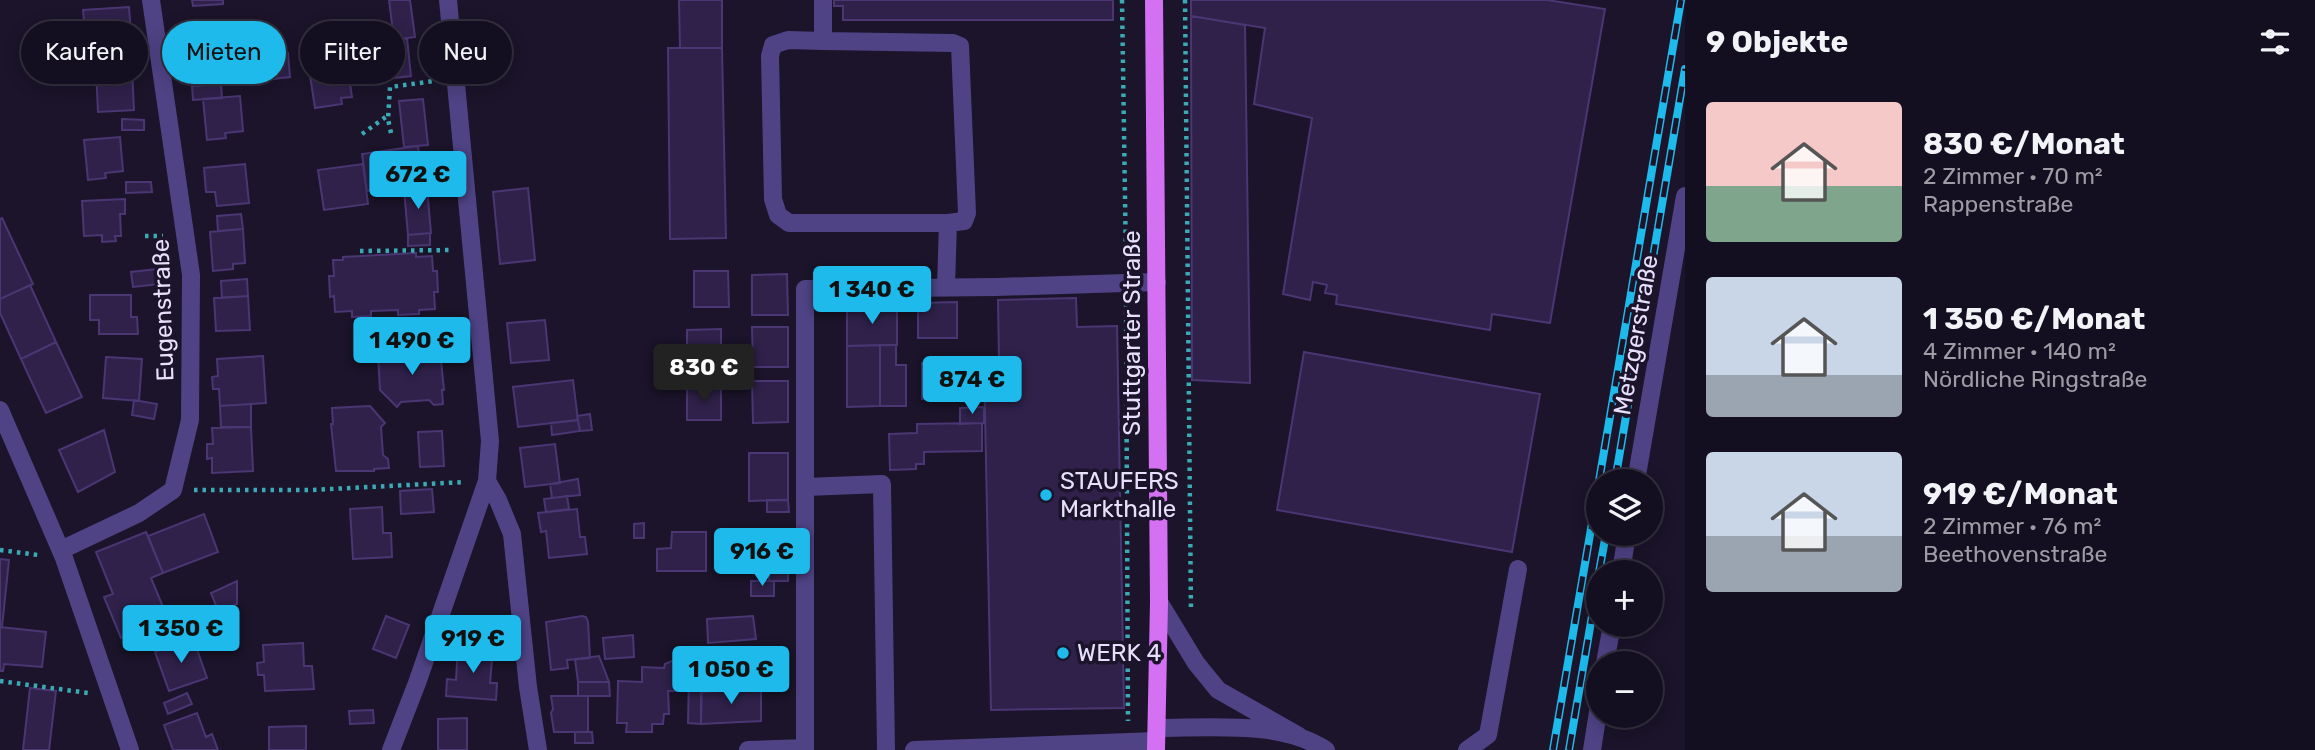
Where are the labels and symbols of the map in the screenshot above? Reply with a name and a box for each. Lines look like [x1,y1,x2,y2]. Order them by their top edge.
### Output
pin: 672 € [369,152,467,211]
street label: Stuttgarter Straße [1118,230,1146,436]
street label: Eugenstraße [147,238,179,382]
street label: Metzgerstraße [1608,253,1664,417]
pin: 1 340 € [807,266,937,326]
pin: 1 490 € [347,318,477,377]
pin: 830 € [655,344,753,404]
pin: 874 € [923,356,1021,416]
place label: STAUFERS Markthalle [1060,467,1179,523]
marker: STAUFERS Markthalle [1038,487,1054,503]
pin: 916 € [713,528,811,588]
pin: 1 350 € [116,606,246,665]
pin: 919 € [424,616,522,675]
place label: WERK 4 [1077,639,1162,667]
marker: WERK 4 [1055,645,1071,661]
pin: 1 050 € [666,646,796,706]

